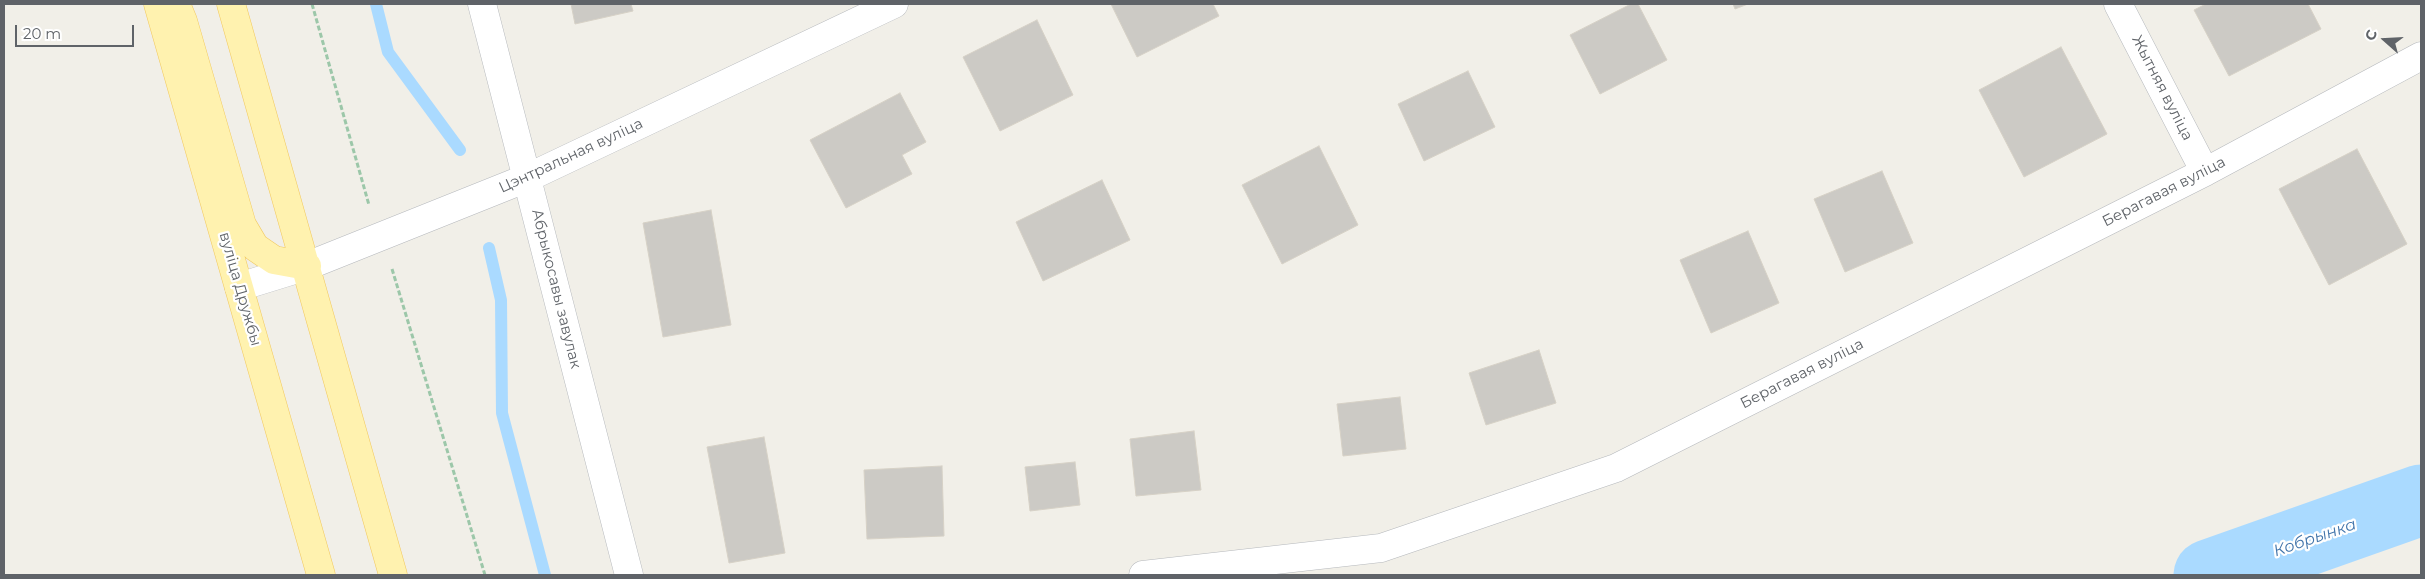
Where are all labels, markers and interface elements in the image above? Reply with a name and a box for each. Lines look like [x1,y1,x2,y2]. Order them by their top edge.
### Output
scale bar [18,15,136,47]
north arrow [2360,15,2410,65]
text: 20 m [23,24,61,43]
text: С [2361,27,2381,43]
street label: Жытняя вуліца [2128,32,2196,144]
street label: Цэнтральная вуліца [496,115,646,197]
street label: Берагавая вуліца [2099,153,2229,231]
street label: Абрыкосавы завулак [527,207,585,371]
street label: вуліца Дружбы [215,230,265,348]
street label: Берагавая вуліца [1737,335,1867,413]
water label: Кобрынка [2271,515,2359,561]

